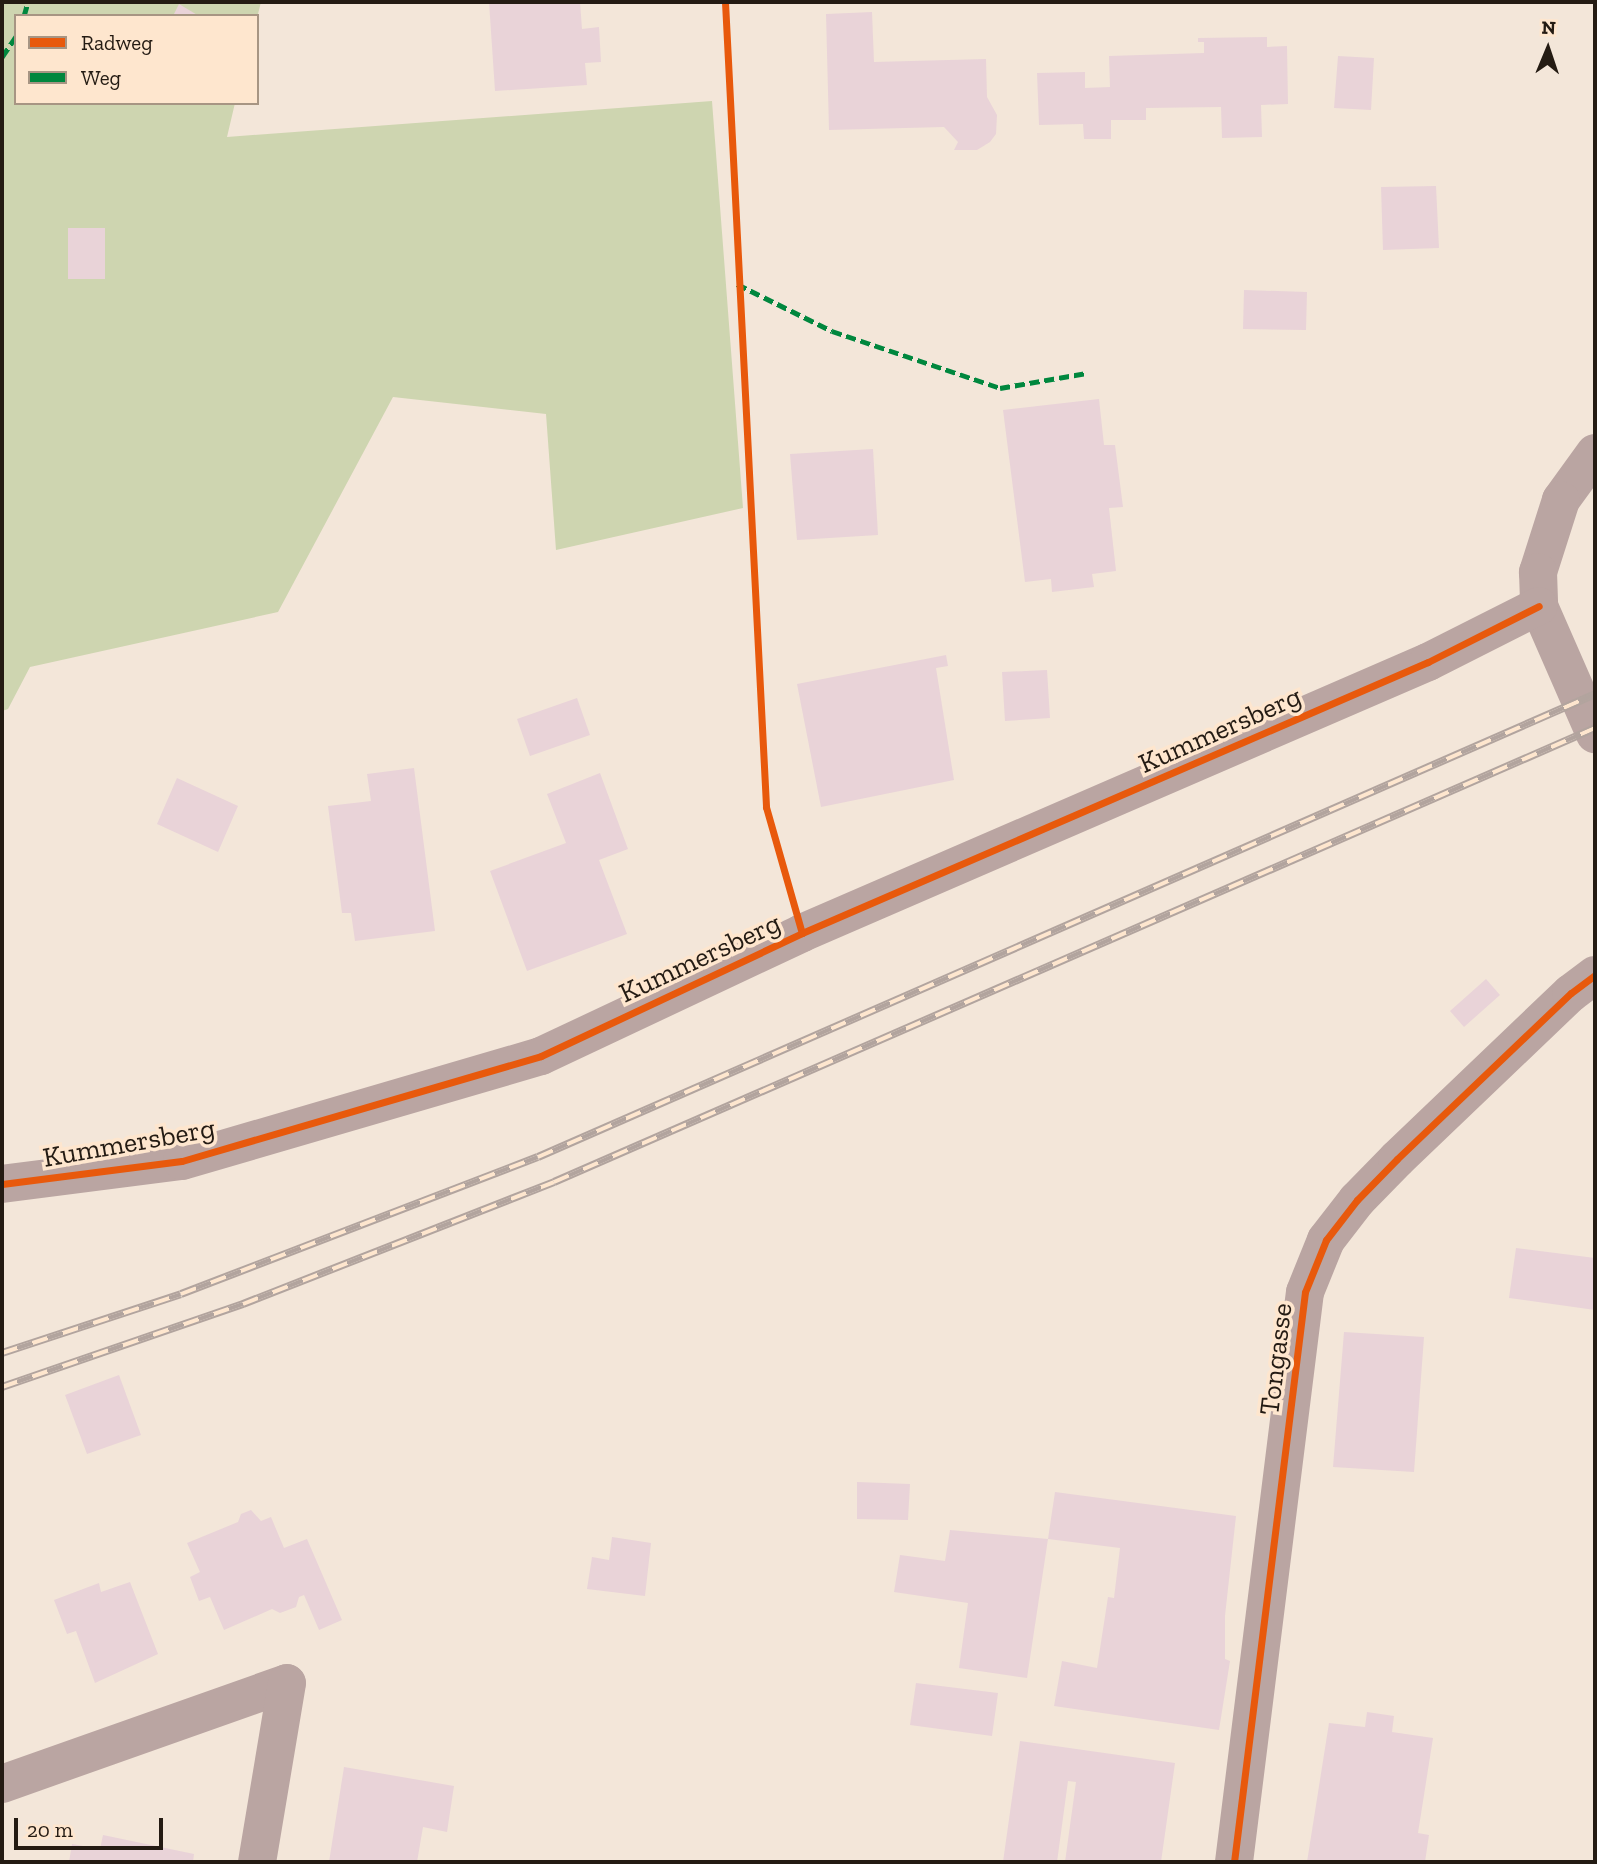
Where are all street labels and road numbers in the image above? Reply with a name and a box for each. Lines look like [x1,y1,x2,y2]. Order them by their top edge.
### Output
street label: Kummersberg [1134,679,1306,781]
street label: Kummersberg [614,906,786,1010]
street label: Kummersberg [40,1111,218,1175]
street label: Tongasse [1252,1301,1300,1417]

